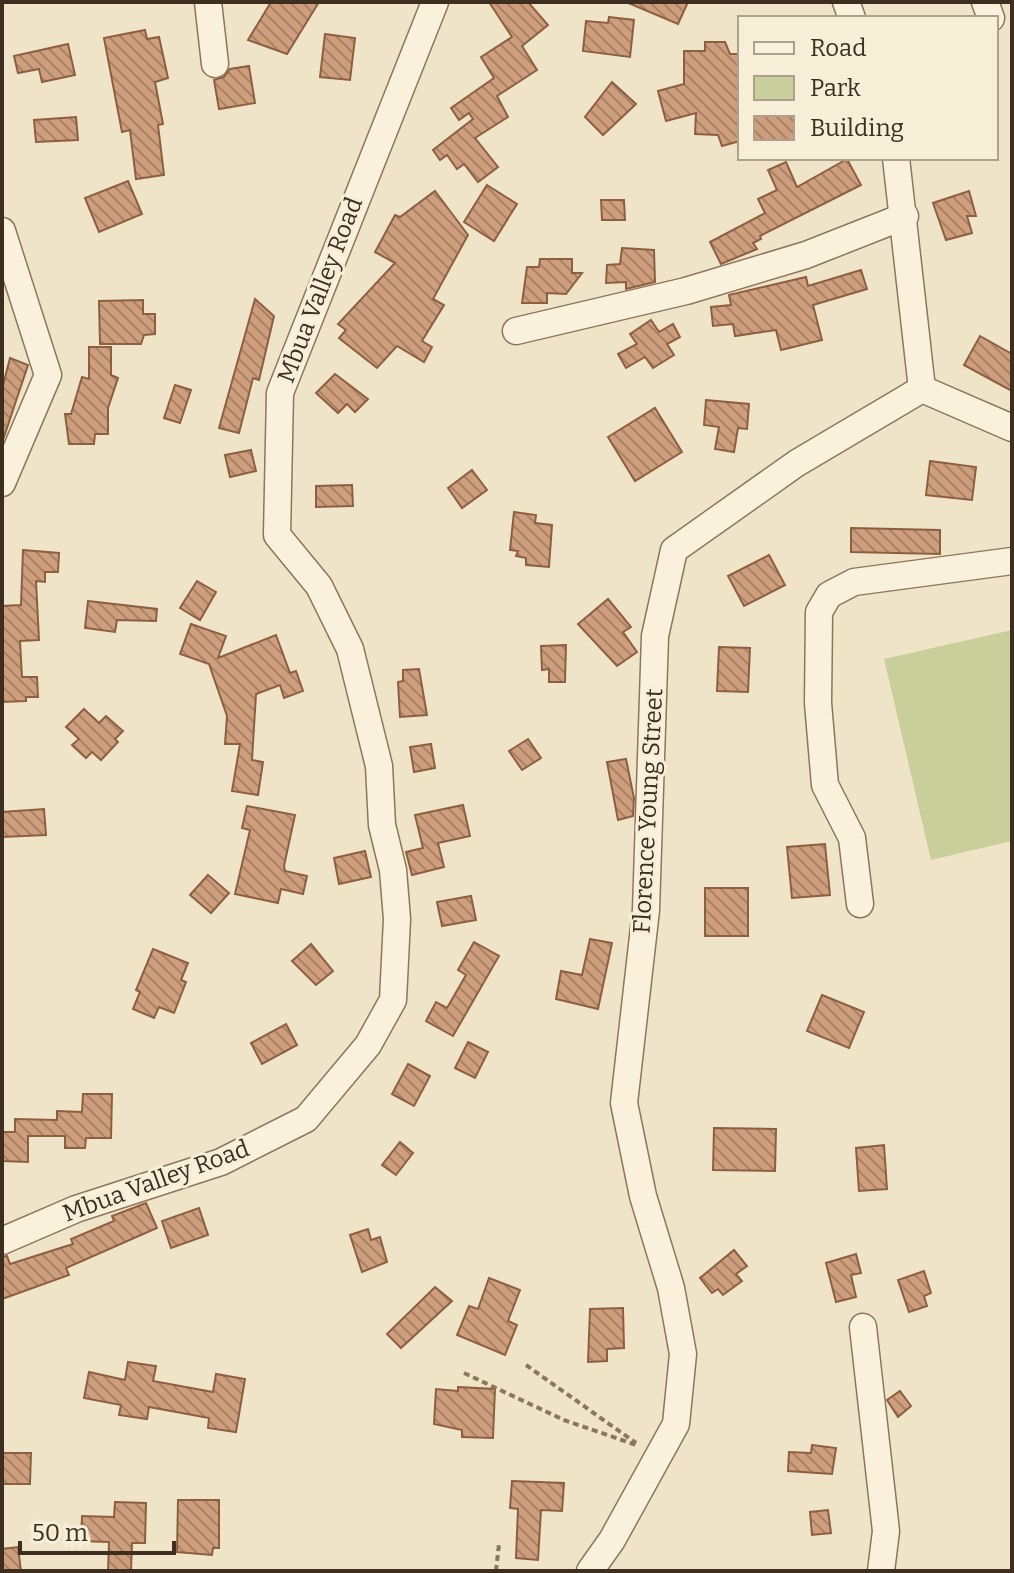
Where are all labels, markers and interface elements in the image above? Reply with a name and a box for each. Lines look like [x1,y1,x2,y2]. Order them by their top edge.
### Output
legend [738,16,998,160]
text: Road [810,34,866,62]
text: Park [810,74,861,102]
text: Building [810,114,904,142]
street label: Mbua Valley Road [272,193,368,387]
street label: Florence Young Street [628,687,668,934]
street label: Mbua Valley Road [59,1134,253,1228]
scale bar [20,1505,174,1555]
text: 50 m [32,1519,88,1547]

